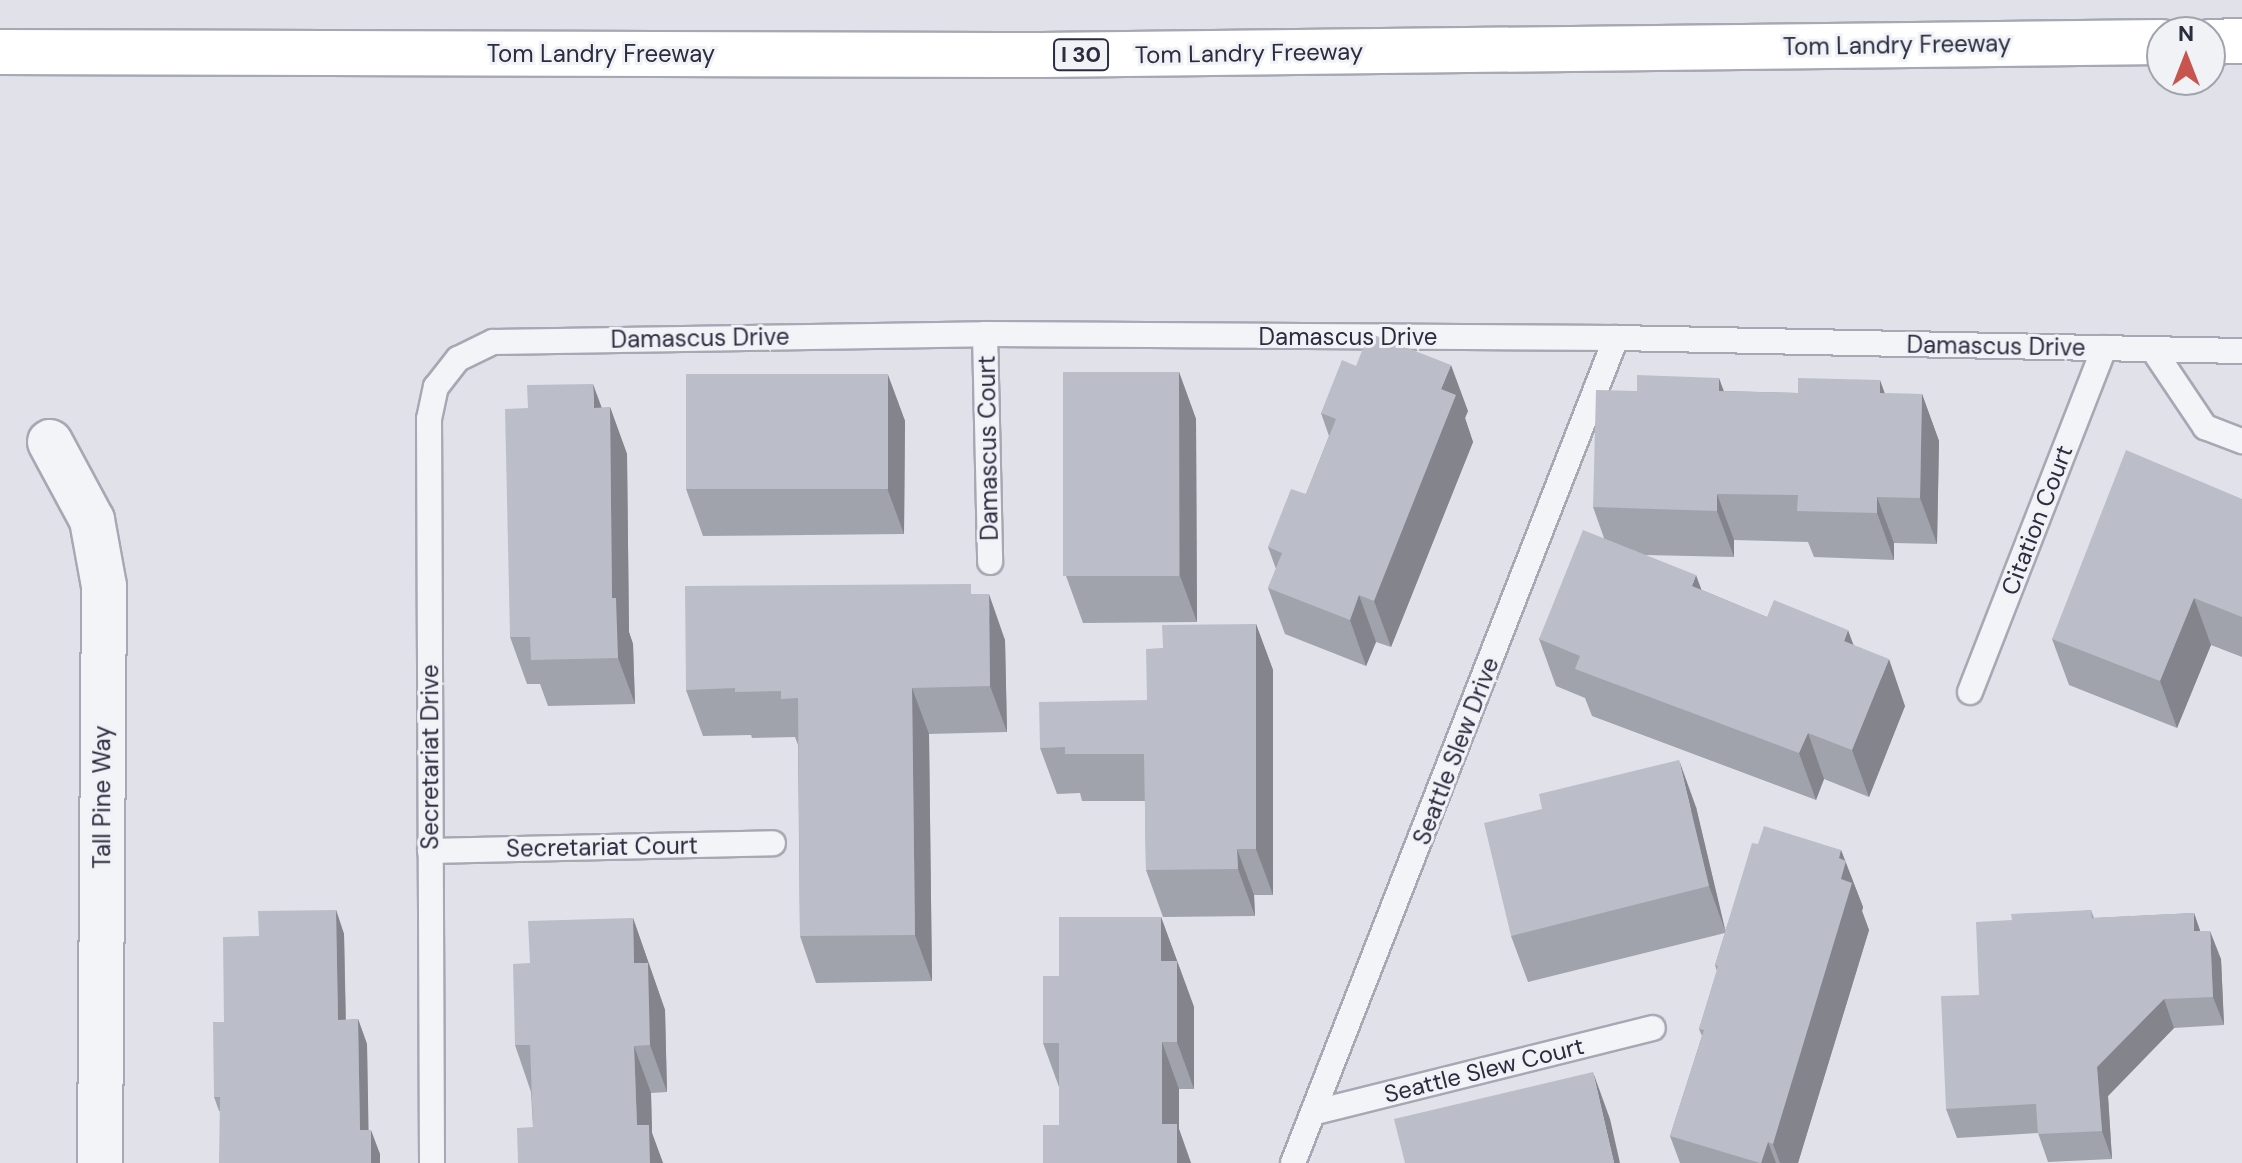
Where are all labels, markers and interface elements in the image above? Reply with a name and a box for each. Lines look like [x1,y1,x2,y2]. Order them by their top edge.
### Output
north arrow [2146,16,2226,96]
text: N [2178,19,2194,48]
street label: Tom Landry Freeway [1783,29,2011,61]
road number: I 30 [1053,37,1109,73]
street label: Tom Landry Freeway [1135,37,1363,69]
street label: Tom Landry Freeway [487,40,715,68]
street label: Damascus Drive [610,322,790,354]
street label: Damascus Drive [1259,323,1437,351]
street label: Damascus Drive [1906,330,2086,362]
street label: Damascus Court [972,355,1004,541]
street label: Citation Court [1995,441,2079,599]
street label: Seattle Slew Drive [1407,653,1505,849]
street label: Secretariat Drive [416,664,444,850]
street label: Tall Pine Way [88,725,116,869]
street label: Secretariat Court [506,831,698,863]
street label: Seattle Slew Court [1381,1031,1587,1109]

